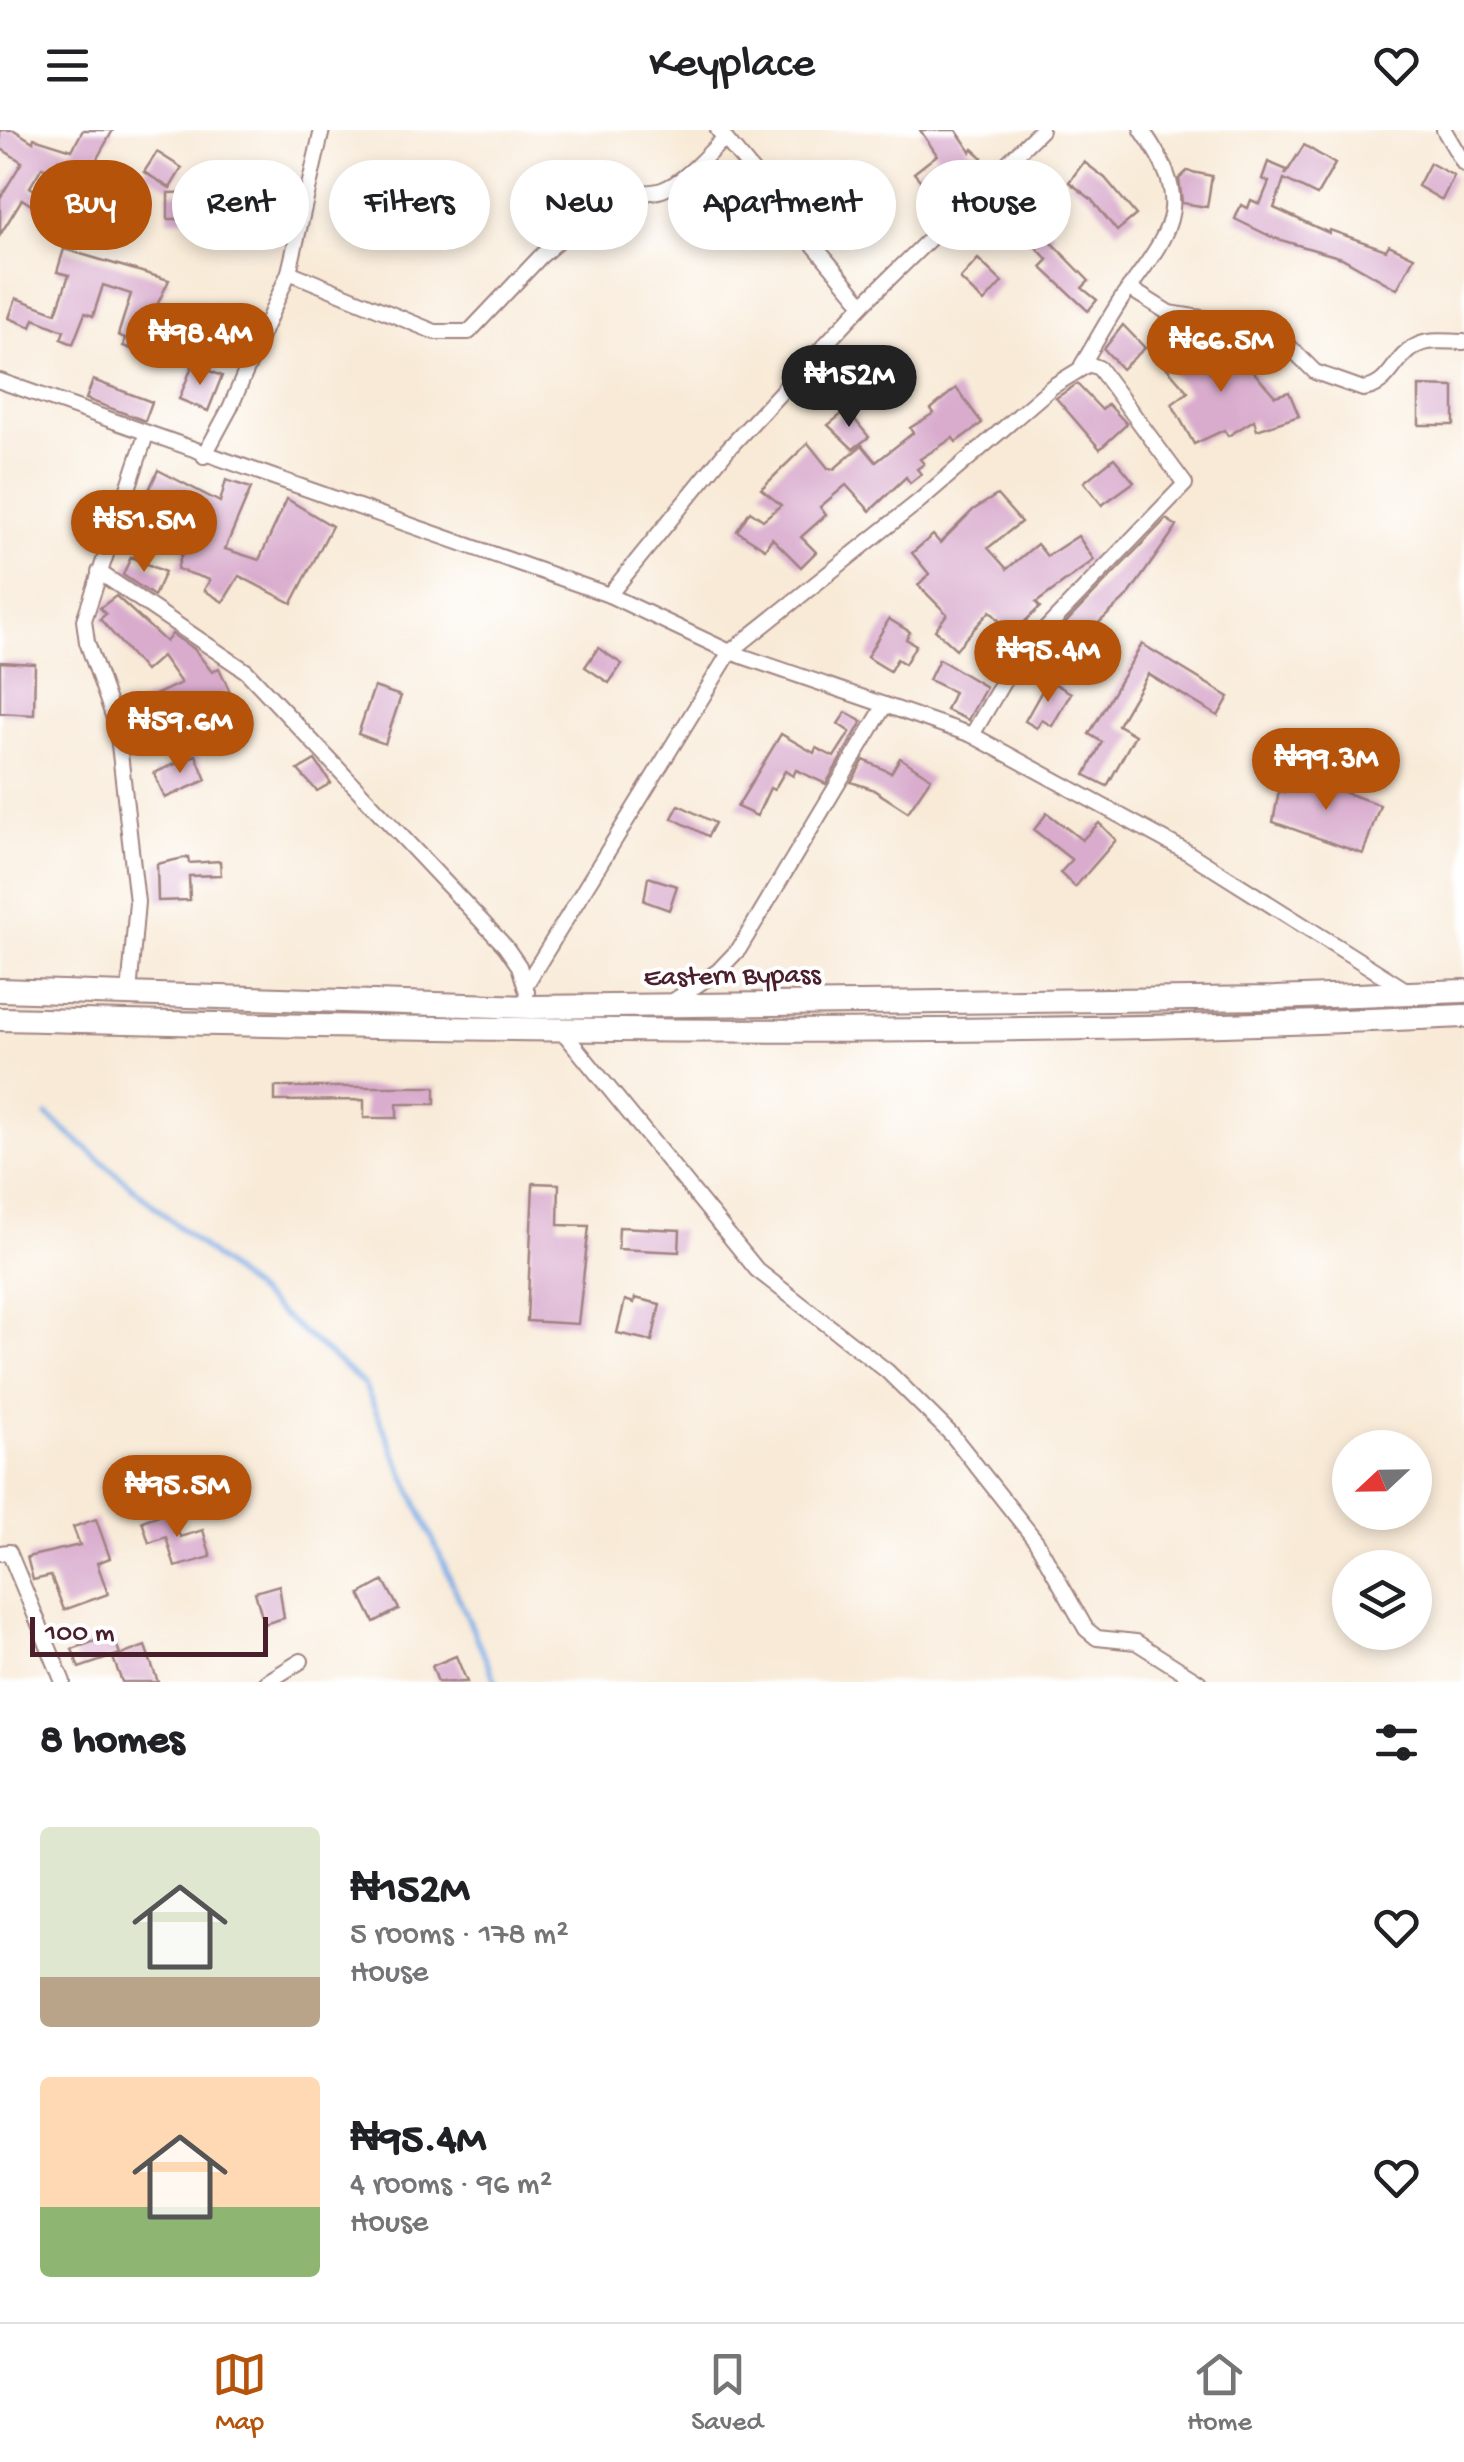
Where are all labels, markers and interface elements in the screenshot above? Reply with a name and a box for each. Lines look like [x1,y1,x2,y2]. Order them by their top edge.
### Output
icon: menu [40,38,95,93]
icon: heart [1369,38,1424,93]
text: Keyplace [649,39,815,92]
chip: Buy [30,160,152,250]
chip: Rent [172,160,309,250]
chip: Filters [329,160,490,250]
chip: New [510,160,648,250]
chip: Apartment [668,160,896,250]
chip: House [916,160,1071,250]
pin: ₦98.4M [119,303,281,388]
pin: ₦66.5M [1140,310,1302,395]
text: ₦98.4M [148,316,252,354]
text: ₦66.5M [1169,323,1273,361]
pin: ₦152M [779,345,919,430]
text: ₦152M [804,358,894,396]
pin: ₦51.5M [63,490,225,575]
text: ₦51.5M [93,503,195,541]
pin: ₦95.4M [967,620,1129,705]
text: ₦95.4M [996,633,1100,671]
pin: ₦59.6M [99,691,261,776]
text: ₦59.6M [128,704,232,742]
pin: ₦99.3M [1245,728,1407,813]
text: ₦99.3M [1274,741,1378,779]
street label: Eastern Bypass [643,959,822,996]
north arrow [1332,1430,1432,1530]
map controls [1332,1430,1432,1650]
pin: ₦95.5M [96,1455,258,1540]
text: ₦95.5M [124,1468,230,1506]
button: layers [1332,1550,1432,1650]
scale bar [30,1612,268,1656]
text: 100 m [45,1618,115,1651]
icon: filters [1369,1715,1424,1770]
text: 8 homes [40,1718,184,1767]
icon: home [120,1867,240,1987]
text: ₦152M [350,1868,469,1917]
icon: heart [1369,1900,1424,1955]
text: 5 rooms · 178 m² [350,1917,569,1955]
text: House [350,1955,428,1993]
icon: home [120,2117,240,2237]
text: ₦95.4M [350,2118,486,2167]
icon: heart [1369,2150,1424,2205]
text: 4 rooms · 96 m² [350,2167,552,2205]
text: House [350,2205,428,2243]
tab: Map [212,2347,267,2440]
tab: Saved [691,2347,763,2440]
tab: Home [1187,2347,1252,2440]

